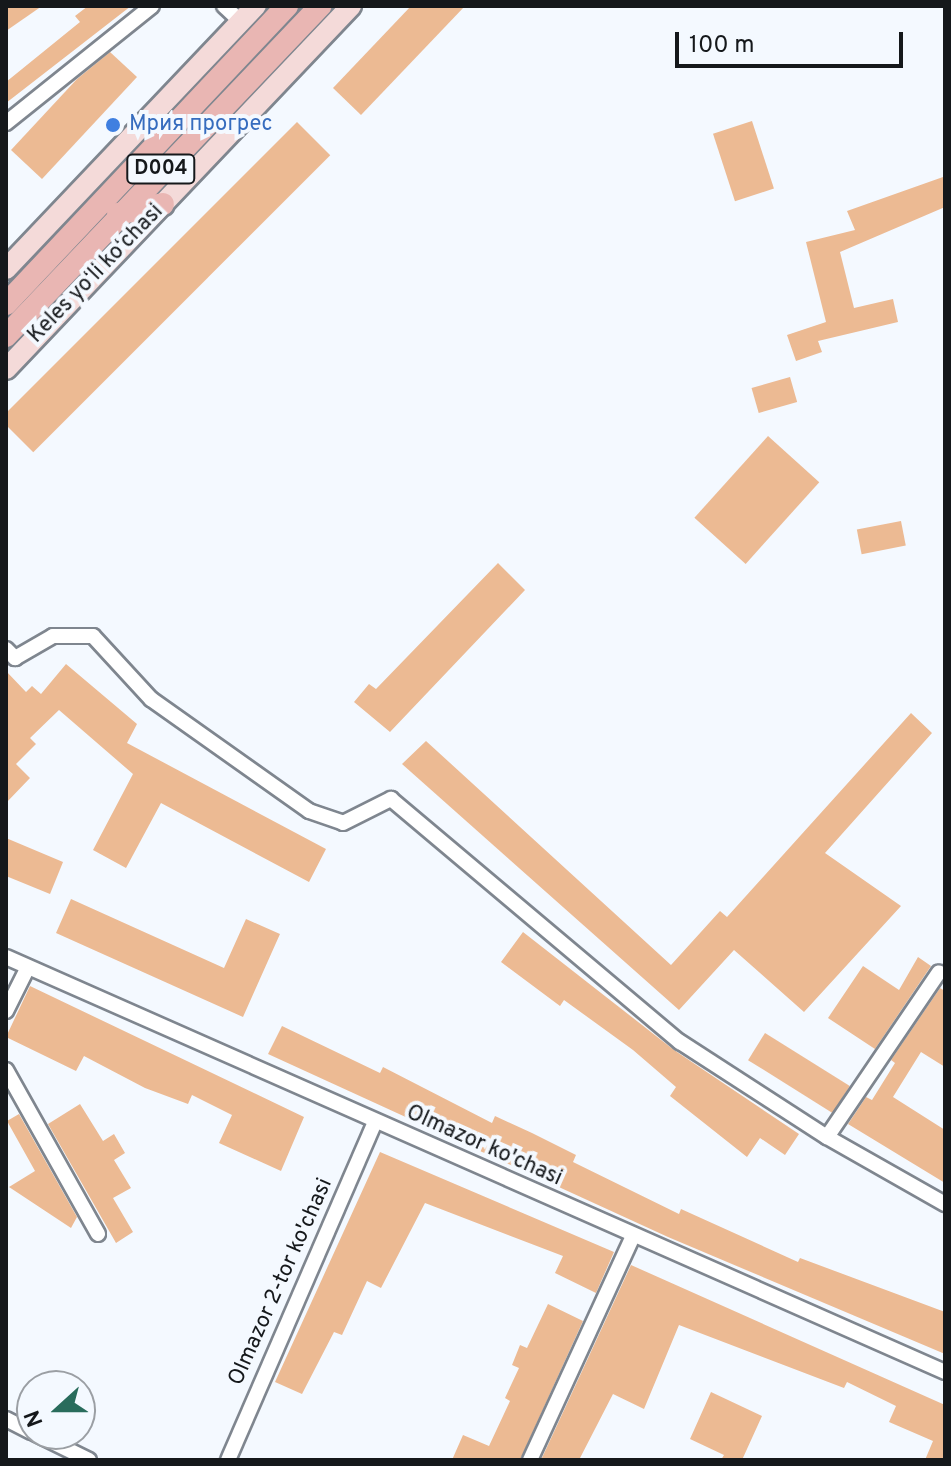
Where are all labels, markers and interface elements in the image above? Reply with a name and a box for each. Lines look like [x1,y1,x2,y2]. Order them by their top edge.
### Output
scale bar [679,16,907,66]
text: 100 m [689,31,755,61]
place label: Мрия прогрес [129,112,272,138]
marker: Мрия прогрес [104,116,122,134]
road number: D004 [125,153,197,185]
street label: Keles yoʻli koʻchasi [23,199,169,349]
street label: Olmazor ko'chasi [402,1100,566,1192]
street label: Olmazor 2-tor ko'chasi [223,1174,339,1390]
north arrow [16,1370,96,1450]
text: N [20,1406,50,1430]

